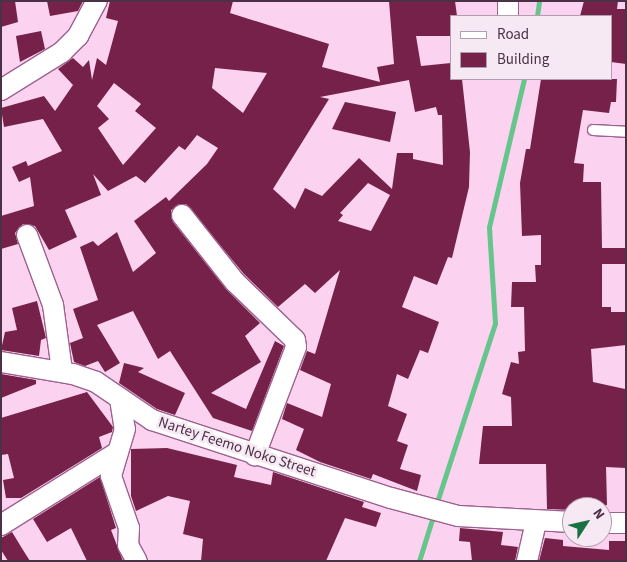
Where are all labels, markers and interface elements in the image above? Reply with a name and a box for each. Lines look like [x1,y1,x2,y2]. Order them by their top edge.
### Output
legend [450,15,612,80]
text: Road [497,24,529,45]
text: Building [497,49,549,70]
street label: Nartey Feemo Noko Street [156,413,318,481]
north arrow [562,497,612,547]
text: N [588,504,609,524]

